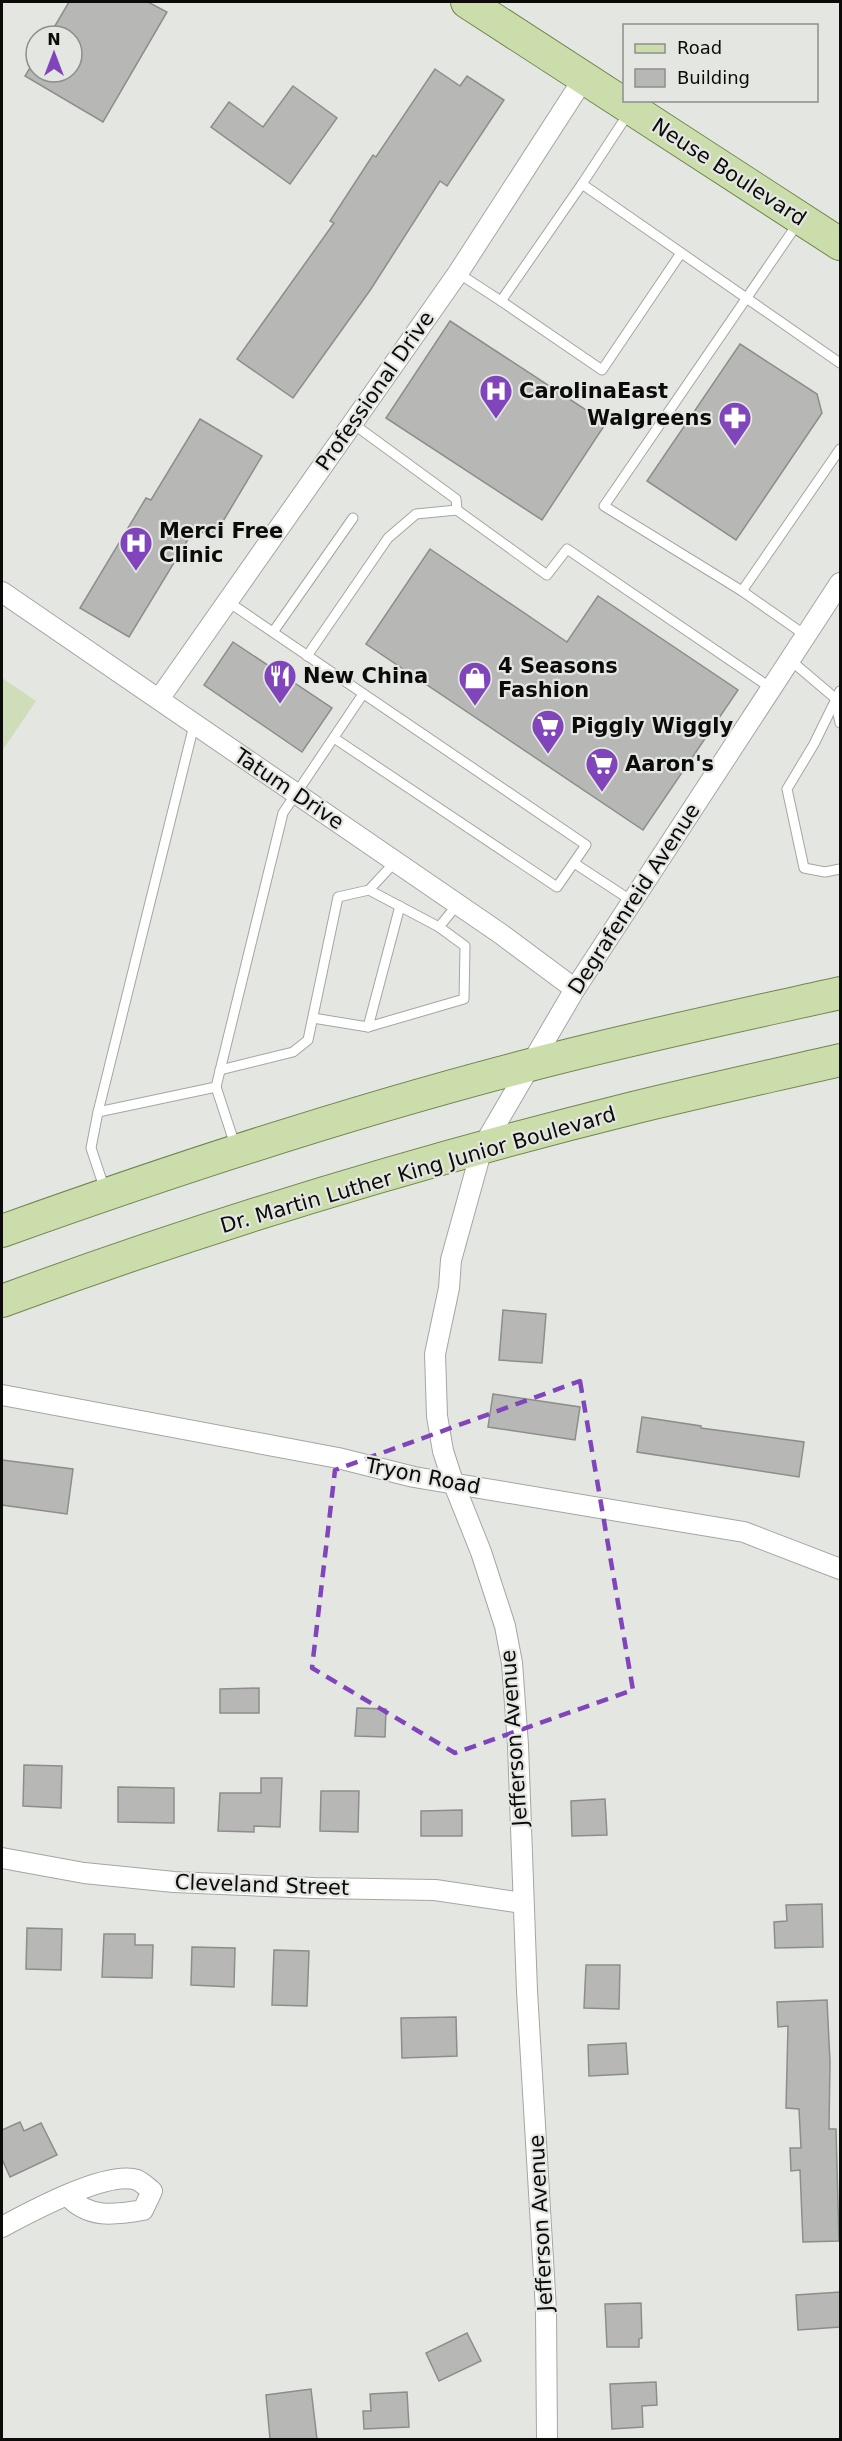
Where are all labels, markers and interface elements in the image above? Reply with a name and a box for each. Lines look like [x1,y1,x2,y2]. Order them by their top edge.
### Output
north arrow [24,24,84,84]
legend [623,24,818,102]
text: N [47,30,61,49]
text: Road [677,37,722,58]
text: Building [677,67,750,88]
street label: Neuse Boulevard [648,113,810,231]
street label: Professional Drive [311,307,439,475]
hospital icon: CarolinaEast [478,373,514,420]
place label: CarolinaEast [519,379,668,403]
pharmacy icon: Walgreens [717,400,753,447]
place label: Walgreens [587,406,712,430]
place label: Merci Free Clinic [159,519,283,567]
hospital icon: Merci Free Clinic [118,525,154,572]
place label: 4 Seasons Fashion [498,654,618,702]
restaurant icon: New China [262,658,298,705]
shop icon: 4 Seasons Fashion [457,660,493,707]
place label: New China [303,664,428,688]
supermarket icon: Piggly Wiggly [530,708,566,755]
place label: Piggly Wiggly [571,714,733,738]
street label: Tatum Drive [229,743,348,834]
supermarket icon: Aaron's [584,746,620,793]
place label: Aaron's [625,752,714,776]
street label: Degrafenreid Avenue [563,799,705,999]
street label: Dr. Martin Luther King Junior Boulevard [218,1102,618,1238]
street label: Tryon Road [363,1453,482,1499]
street label: Jefferson Avenue [496,1649,532,1829]
street label: Cleveland Street [174,1870,350,1900]
street label: Jefferson Avenue [524,2134,558,2314]

